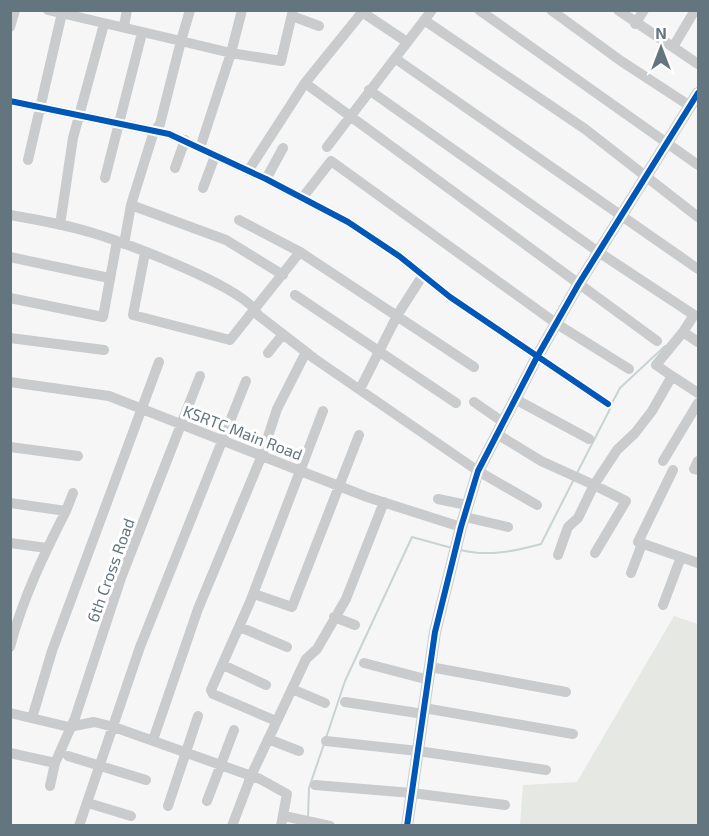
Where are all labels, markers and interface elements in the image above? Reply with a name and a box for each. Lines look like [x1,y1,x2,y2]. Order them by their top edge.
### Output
north arrow [631,18,691,78]
text: N [655,23,667,42]
street label: KSRTC Main Road [181,400,305,464]
street label: 6th Cross Road [82,515,138,625]

